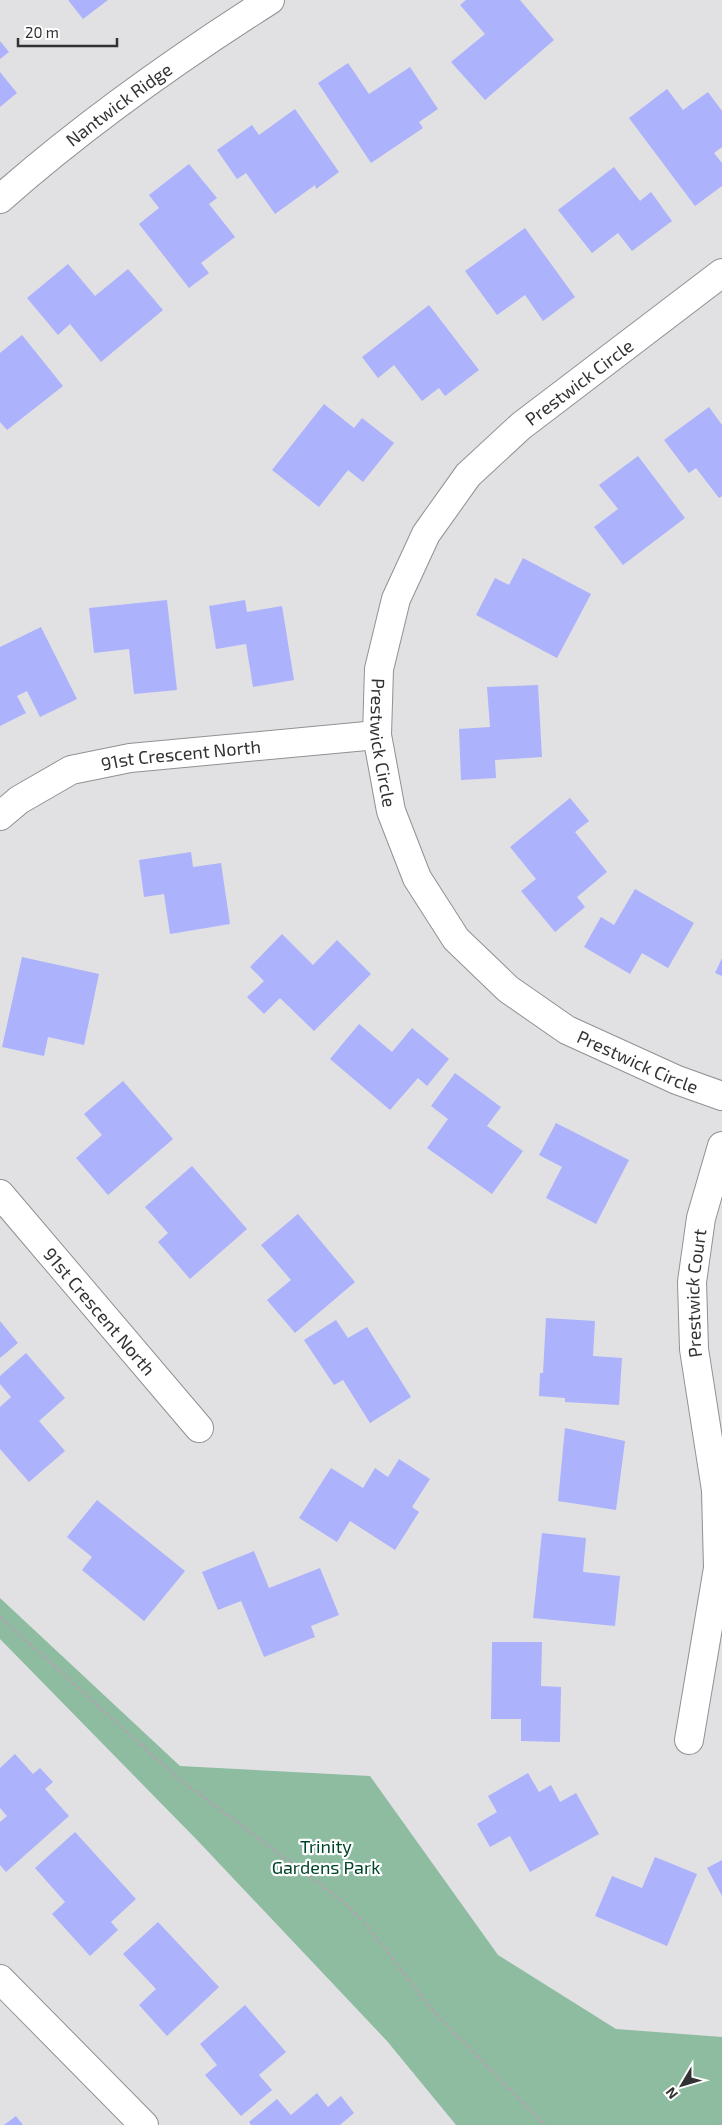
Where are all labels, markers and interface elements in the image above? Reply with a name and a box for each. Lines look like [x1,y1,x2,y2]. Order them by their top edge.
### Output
scale bar [18,15,116,47]
text: 20 m [25,23,59,41]
street label: Nantwick Ridge [61,58,176,151]
street label: Prestwick Circle [521,334,637,430]
street label: Prestwick Circle [366,678,401,809]
street label: 91st Crescent North [99,735,262,775]
street label: Prestwick Circle [574,1025,701,1098]
street label: Prestwick Court [680,1227,710,1359]
street label: 91st Crescent North [39,1243,160,1380]
park label: Trinity Gardens Park [272,1835,380,1878]
north arrow [657,2060,707,2110]
text: N [662,2084,681,2103]

